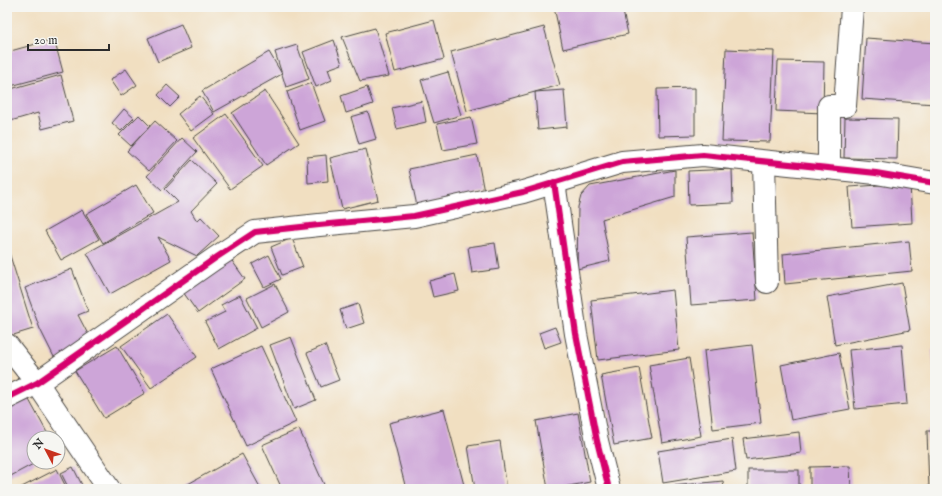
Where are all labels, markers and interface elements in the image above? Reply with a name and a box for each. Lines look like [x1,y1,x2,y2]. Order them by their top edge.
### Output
scale bar [28,26,109,52]
text: 20 m [34,33,57,48]
north arrow [26,430,66,470]
text: N [30,436,48,453]

